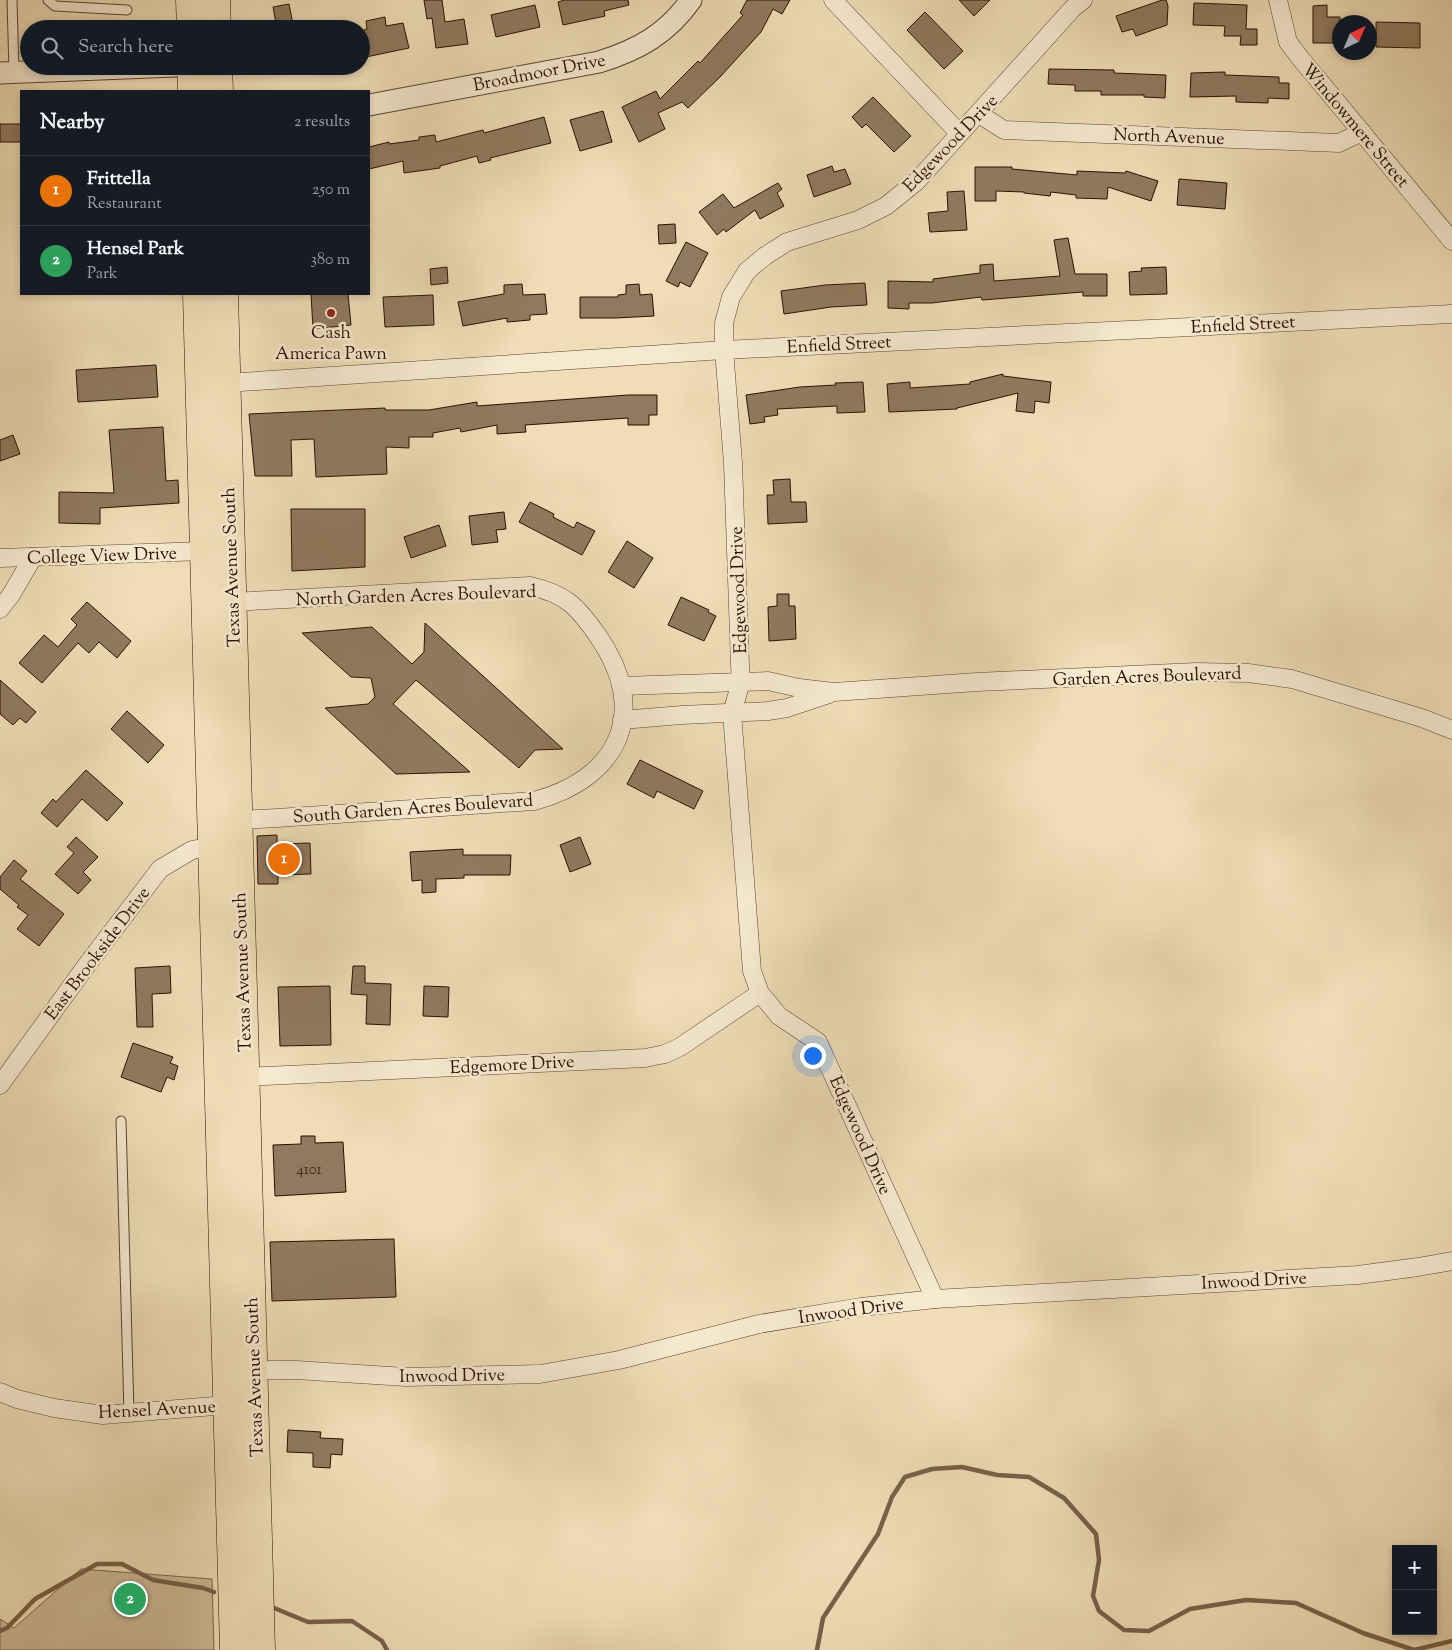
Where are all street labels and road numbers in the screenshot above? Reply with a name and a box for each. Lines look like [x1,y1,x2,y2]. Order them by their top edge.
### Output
street label: Broadmoor Drive [471,48,608,100]
street label: Windowmere Street [1294,58,1415,194]
street label: Edgewood Drive [898,89,1005,199]
street label: North Avenue [1113,123,1225,153]
street label: Enfield Street [1190,310,1296,342]
street label: Enfield Street [786,330,892,362]
street label: Texas Avenue South [217,486,249,647]
street label: Edgewood Drive [725,526,755,654]
street label: College View Drive [27,541,178,573]
street label: North Garden Acres Boulevard [295,580,537,614]
street label: Garden Acres Boulevard [1052,662,1242,694]
street label: South Garden Acres Boulevard [292,789,534,831]
street label: East Brookside Drive [40,882,158,1026]
street label: Texas Avenue South [228,891,260,1052]
street label: Edgemore Drive [449,1050,575,1082]
street label: Edgewood Drive [821,1072,897,1199]
street label: Inwood Drive [1201,1266,1308,1298]
street label: Inwood Drive [797,1292,906,1332]
street label: Texas Avenue South [240,1296,272,1457]
street label: Inwood Drive [399,1363,505,1391]
street label: Hensel Avenue [98,1395,217,1427]

